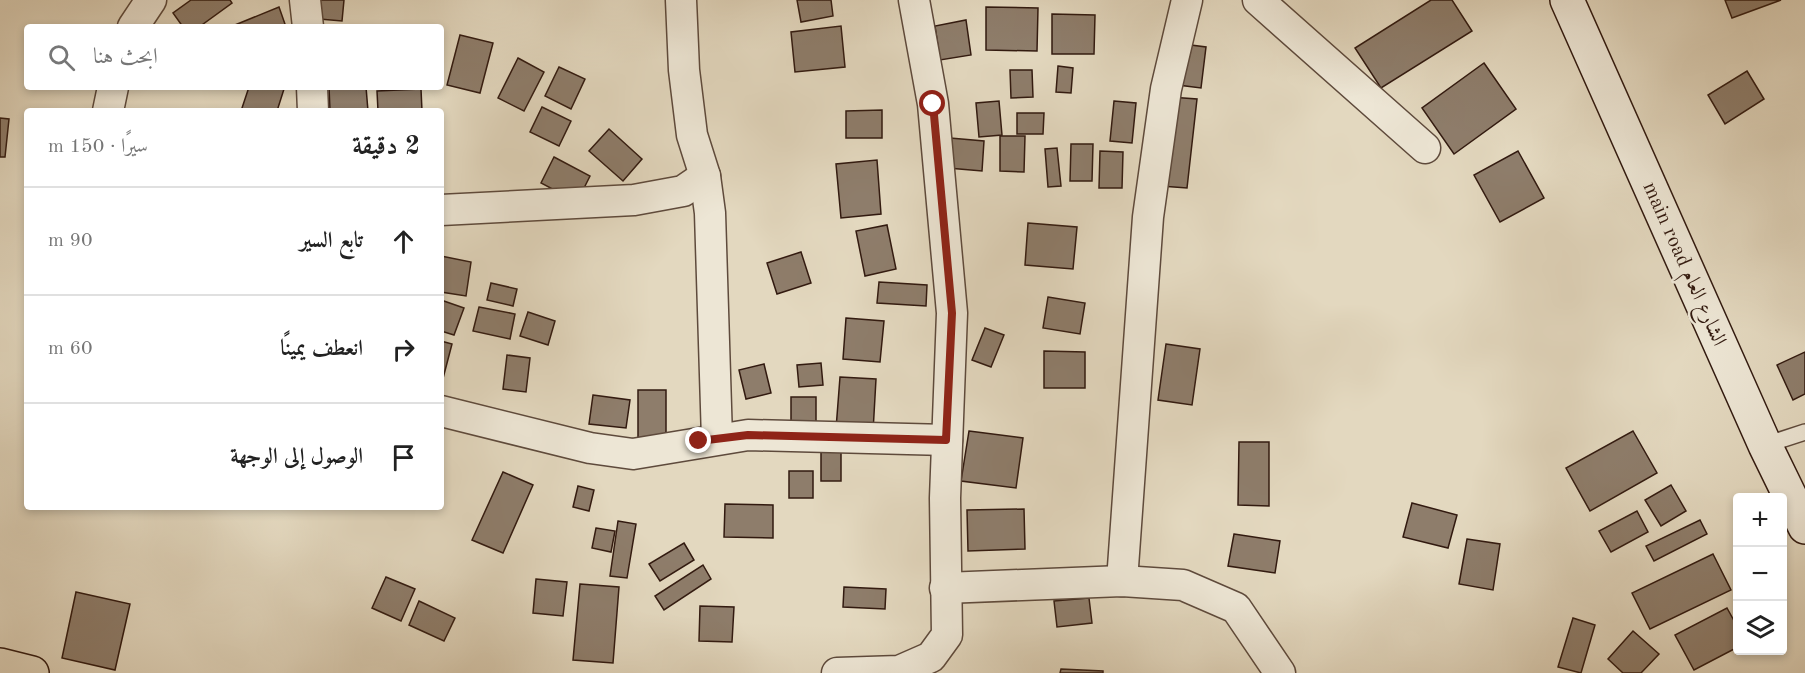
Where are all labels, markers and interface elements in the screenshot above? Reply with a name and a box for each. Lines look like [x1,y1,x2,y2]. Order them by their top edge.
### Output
search box [24,24,444,90]
icon: search [45,41,78,74]
text: ابحث هنا [93,46,158,68]
route start [919,90,945,116]
text: 2 دقيقة [352,134,420,160]
text: سيرًا · 150 m [48,137,148,157]
street label: main road الشارع العام [1633,179,1730,352]
icon: ahead [387,225,420,258]
text: تابع السير [299,230,363,252]
text: 90 m [48,231,93,251]
icon: right [387,333,420,366]
text: انعطف يمينًا [280,338,363,360]
text: 60 m [48,339,93,359]
route end [685,427,711,453]
icon: arrive [387,441,420,474]
text: الوصول إلى الوجهة [230,446,363,468]
map controls [1733,493,1787,655]
button: + [1733,493,1787,547]
button: − [1733,547,1787,601]
button: layers [1733,601,1787,655]

